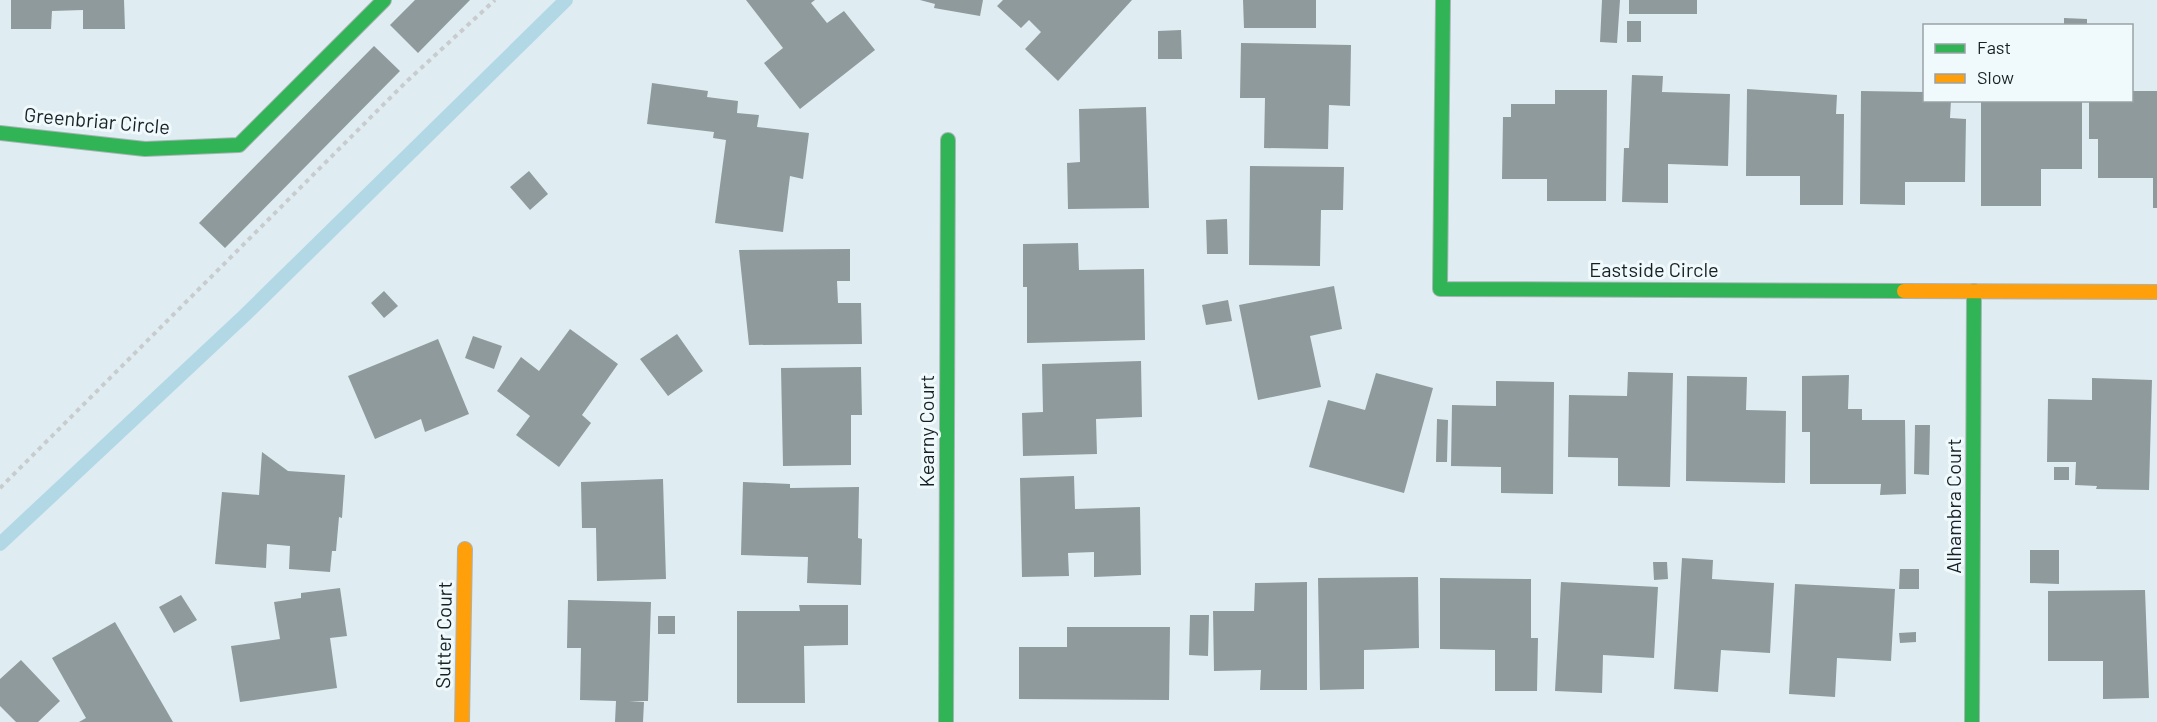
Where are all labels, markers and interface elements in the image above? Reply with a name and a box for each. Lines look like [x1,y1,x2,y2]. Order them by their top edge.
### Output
legend [1923,24,2133,102]
text: Fast [1977,36,2011,58]
text: Slow [1977,66,2014,88]
street label: Greenbriar Circle [23,102,171,138]
street label: Eastside Circle [1589,257,1719,281]
street label: Kearny Court [914,375,938,487]
street label: Alhambra Court [1941,438,1965,574]
street label: Sutter Court [430,581,456,689]

